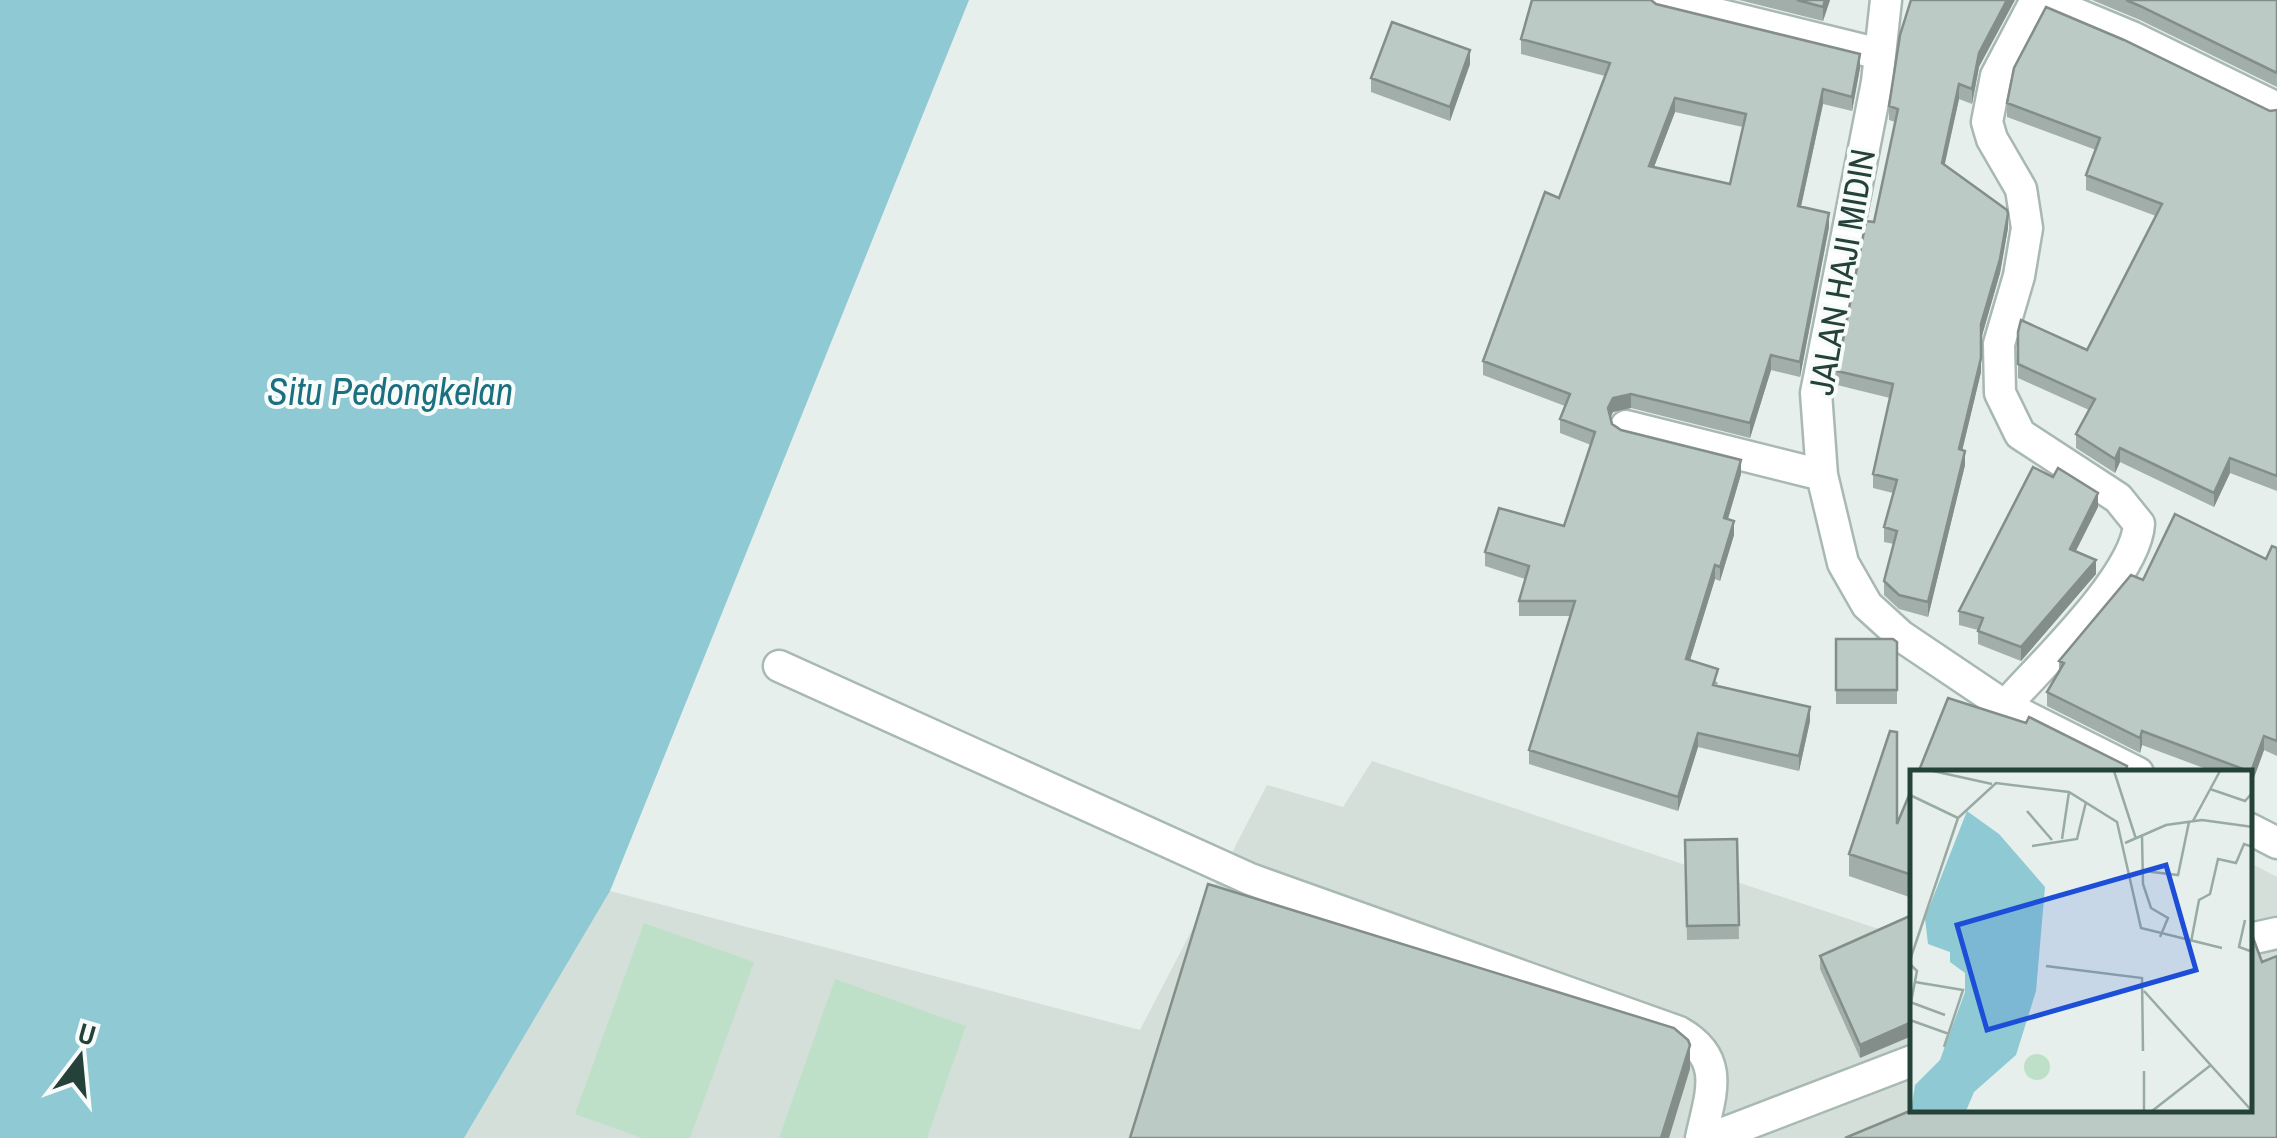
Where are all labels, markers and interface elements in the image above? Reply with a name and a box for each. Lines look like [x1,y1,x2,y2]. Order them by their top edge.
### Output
street label: JALAN HAJI MIDIN [1797,145,1886,398]
water label: Situ Pedongkelan [267,366,513,417]
inset map [1910,770,2252,1113]
north arrow [30,1008,130,1108]
text: U [74,1013,100,1055]

